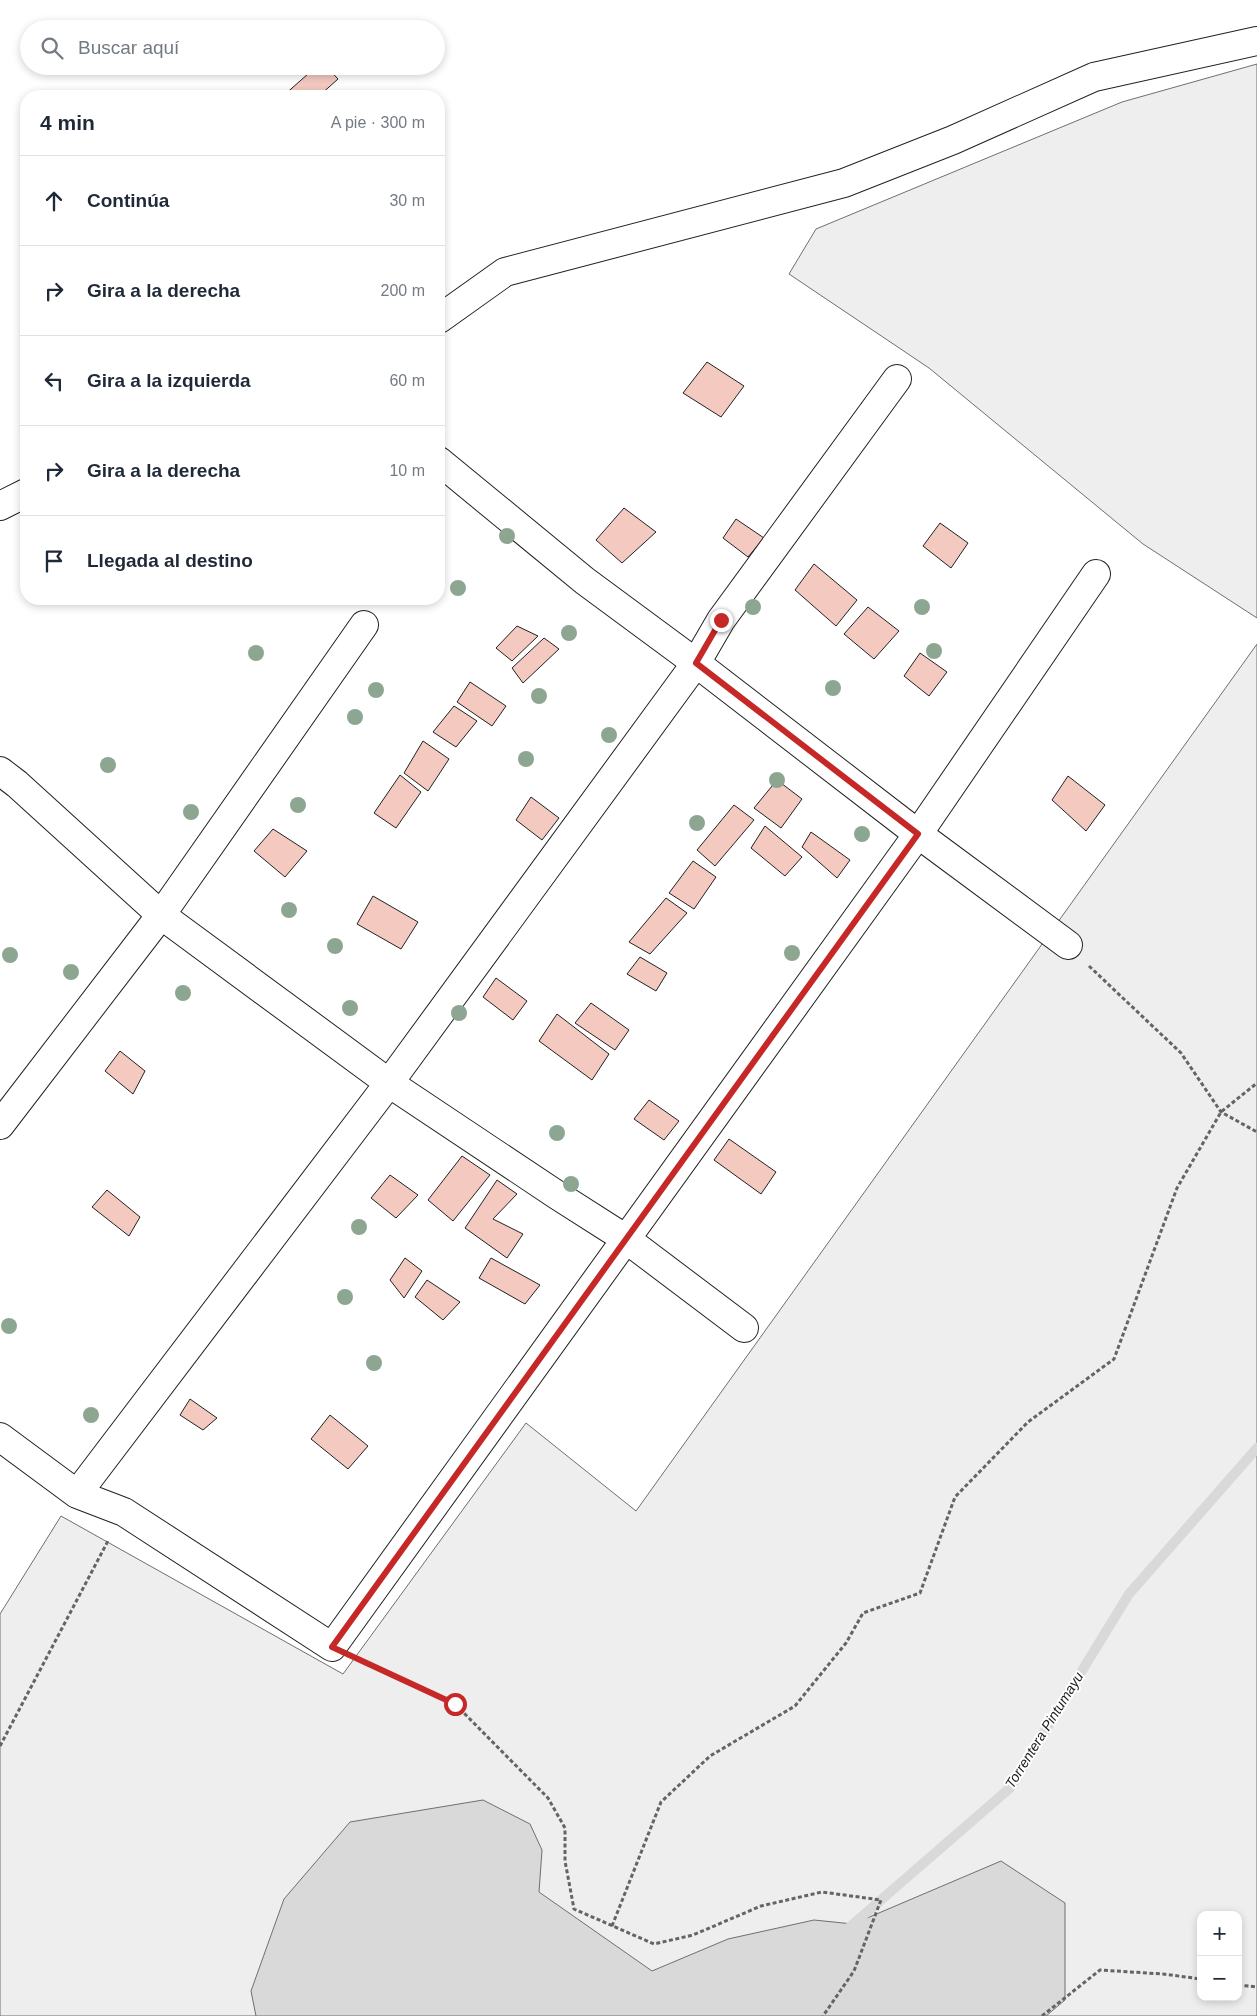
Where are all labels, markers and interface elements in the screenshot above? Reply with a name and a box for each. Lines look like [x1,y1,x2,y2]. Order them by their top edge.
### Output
search box [20,20,445,75]
icon: search [38,34,66,62]
text: Buscar aquí [78,37,179,58]
text: 4 min [40,111,95,134]
text: A pie · 300 m [331,114,425,131]
icon: ahead [40,187,68,215]
text: Continúa [87,190,169,211]
text: 30 m [389,192,425,209]
icon: right [40,277,68,305]
text: Gira a la derecha [87,280,240,301]
text: 200 m [381,282,425,299]
icon: left [40,367,68,395]
text: Gira a la izquierda [87,370,251,391]
text: 60 m [389,372,425,389]
icon: right [40,457,68,485]
text: Gira a la derecha [87,460,240,481]
text: 10 m [389,462,425,479]
icon: arrive [40,547,68,575]
text: Llegada al destino [87,550,253,571]
route end [710,609,733,632]
water label: Torrentera Pintumayu [1002,1669,1086,1791]
route start [444,1693,467,1716]
map controls [1197,1911,1242,2001]
button: + [1197,1911,1242,1956]
button: − [1197,1956,1242,2001]

